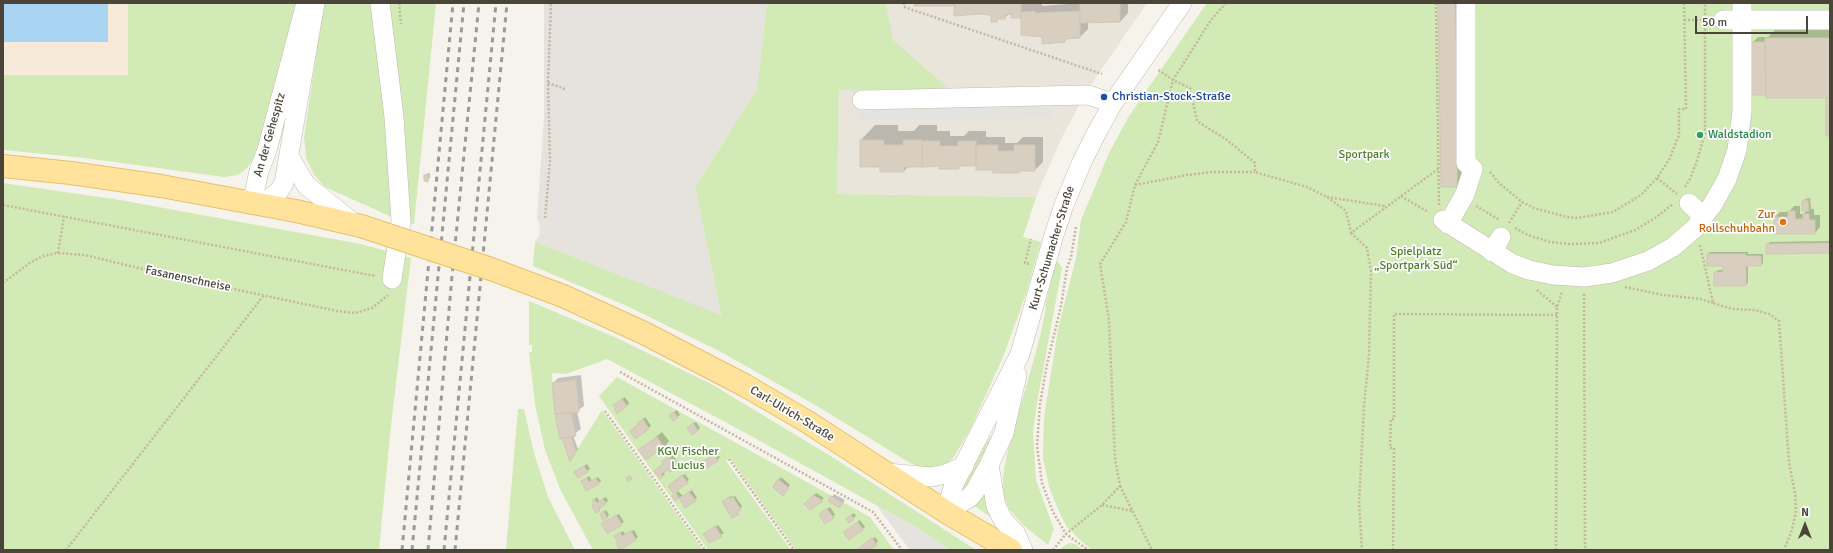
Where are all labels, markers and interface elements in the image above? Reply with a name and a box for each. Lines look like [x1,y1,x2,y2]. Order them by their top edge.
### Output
scale bar [1697,8,1810,34]
text: 50 m [1702,15,1727,30]
place label: Christian-Stock-Straße [1112,90,1231,104]
street label: An der Gehespitz [251,91,289,179]
marker: Christian-Stock-Straße [1099,92,1109,102]
place label: Waldstadion [1708,128,1771,142]
marker: Waldstadion [1695,130,1705,140]
park label: Sportpark [1338,148,1390,162]
street label: Kurt-Schumacher-Straße [1026,184,1078,312]
place label: Zur Rollschuhbahn [1699,208,1775,236]
marker: Zur Rollschuhbahn [1778,217,1788,227]
park label: Spielplatz „Sportpark Süd“ [1374,245,1458,273]
street label: Fasanenschneise [144,263,232,295]
street label: Carl-Ulrich-Straße [747,383,837,445]
park label: KGV Fischer Lucius [657,445,719,473]
north arrow [1785,505,1825,545]
text: N [1801,506,1809,519]

